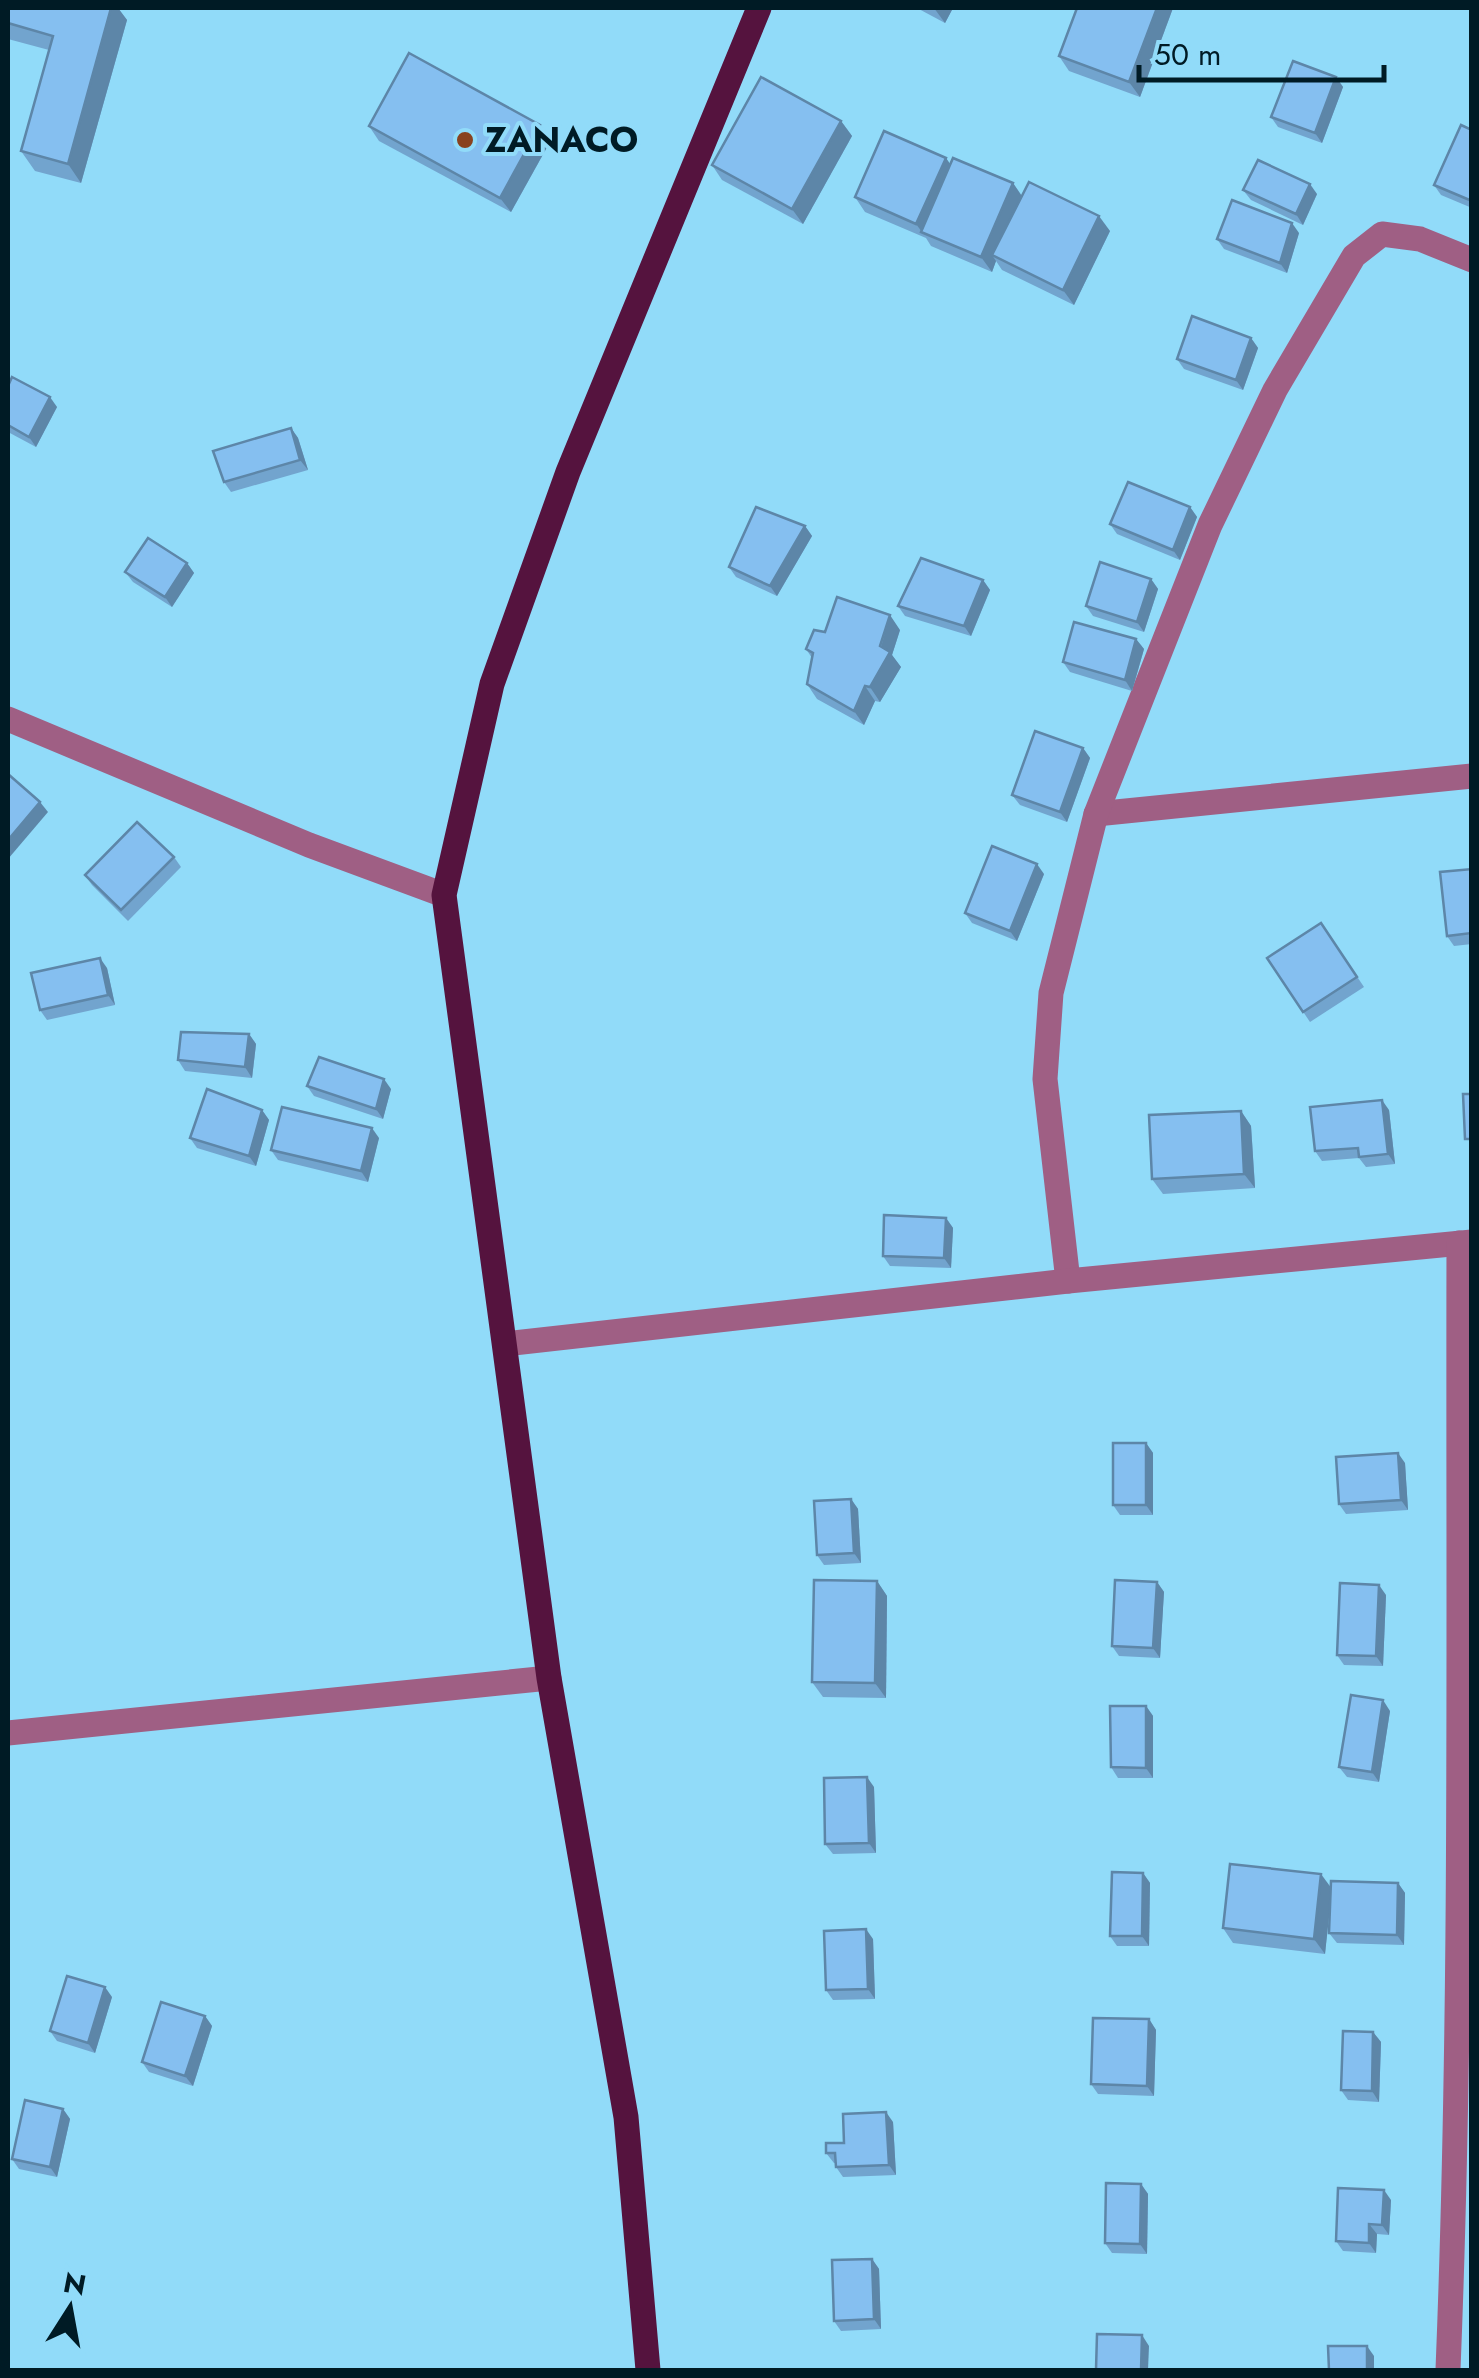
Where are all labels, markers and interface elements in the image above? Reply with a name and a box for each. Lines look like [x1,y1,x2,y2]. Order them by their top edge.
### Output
scale bar [1139,20,1384,82]
text: 50 m [1154,33,1221,76]
place label: ZANACO [485,115,638,165]
marker: ZANACO [454,129,476,151]
north arrow [20,2258,120,2358]
text: N [60,2262,89,2306]

